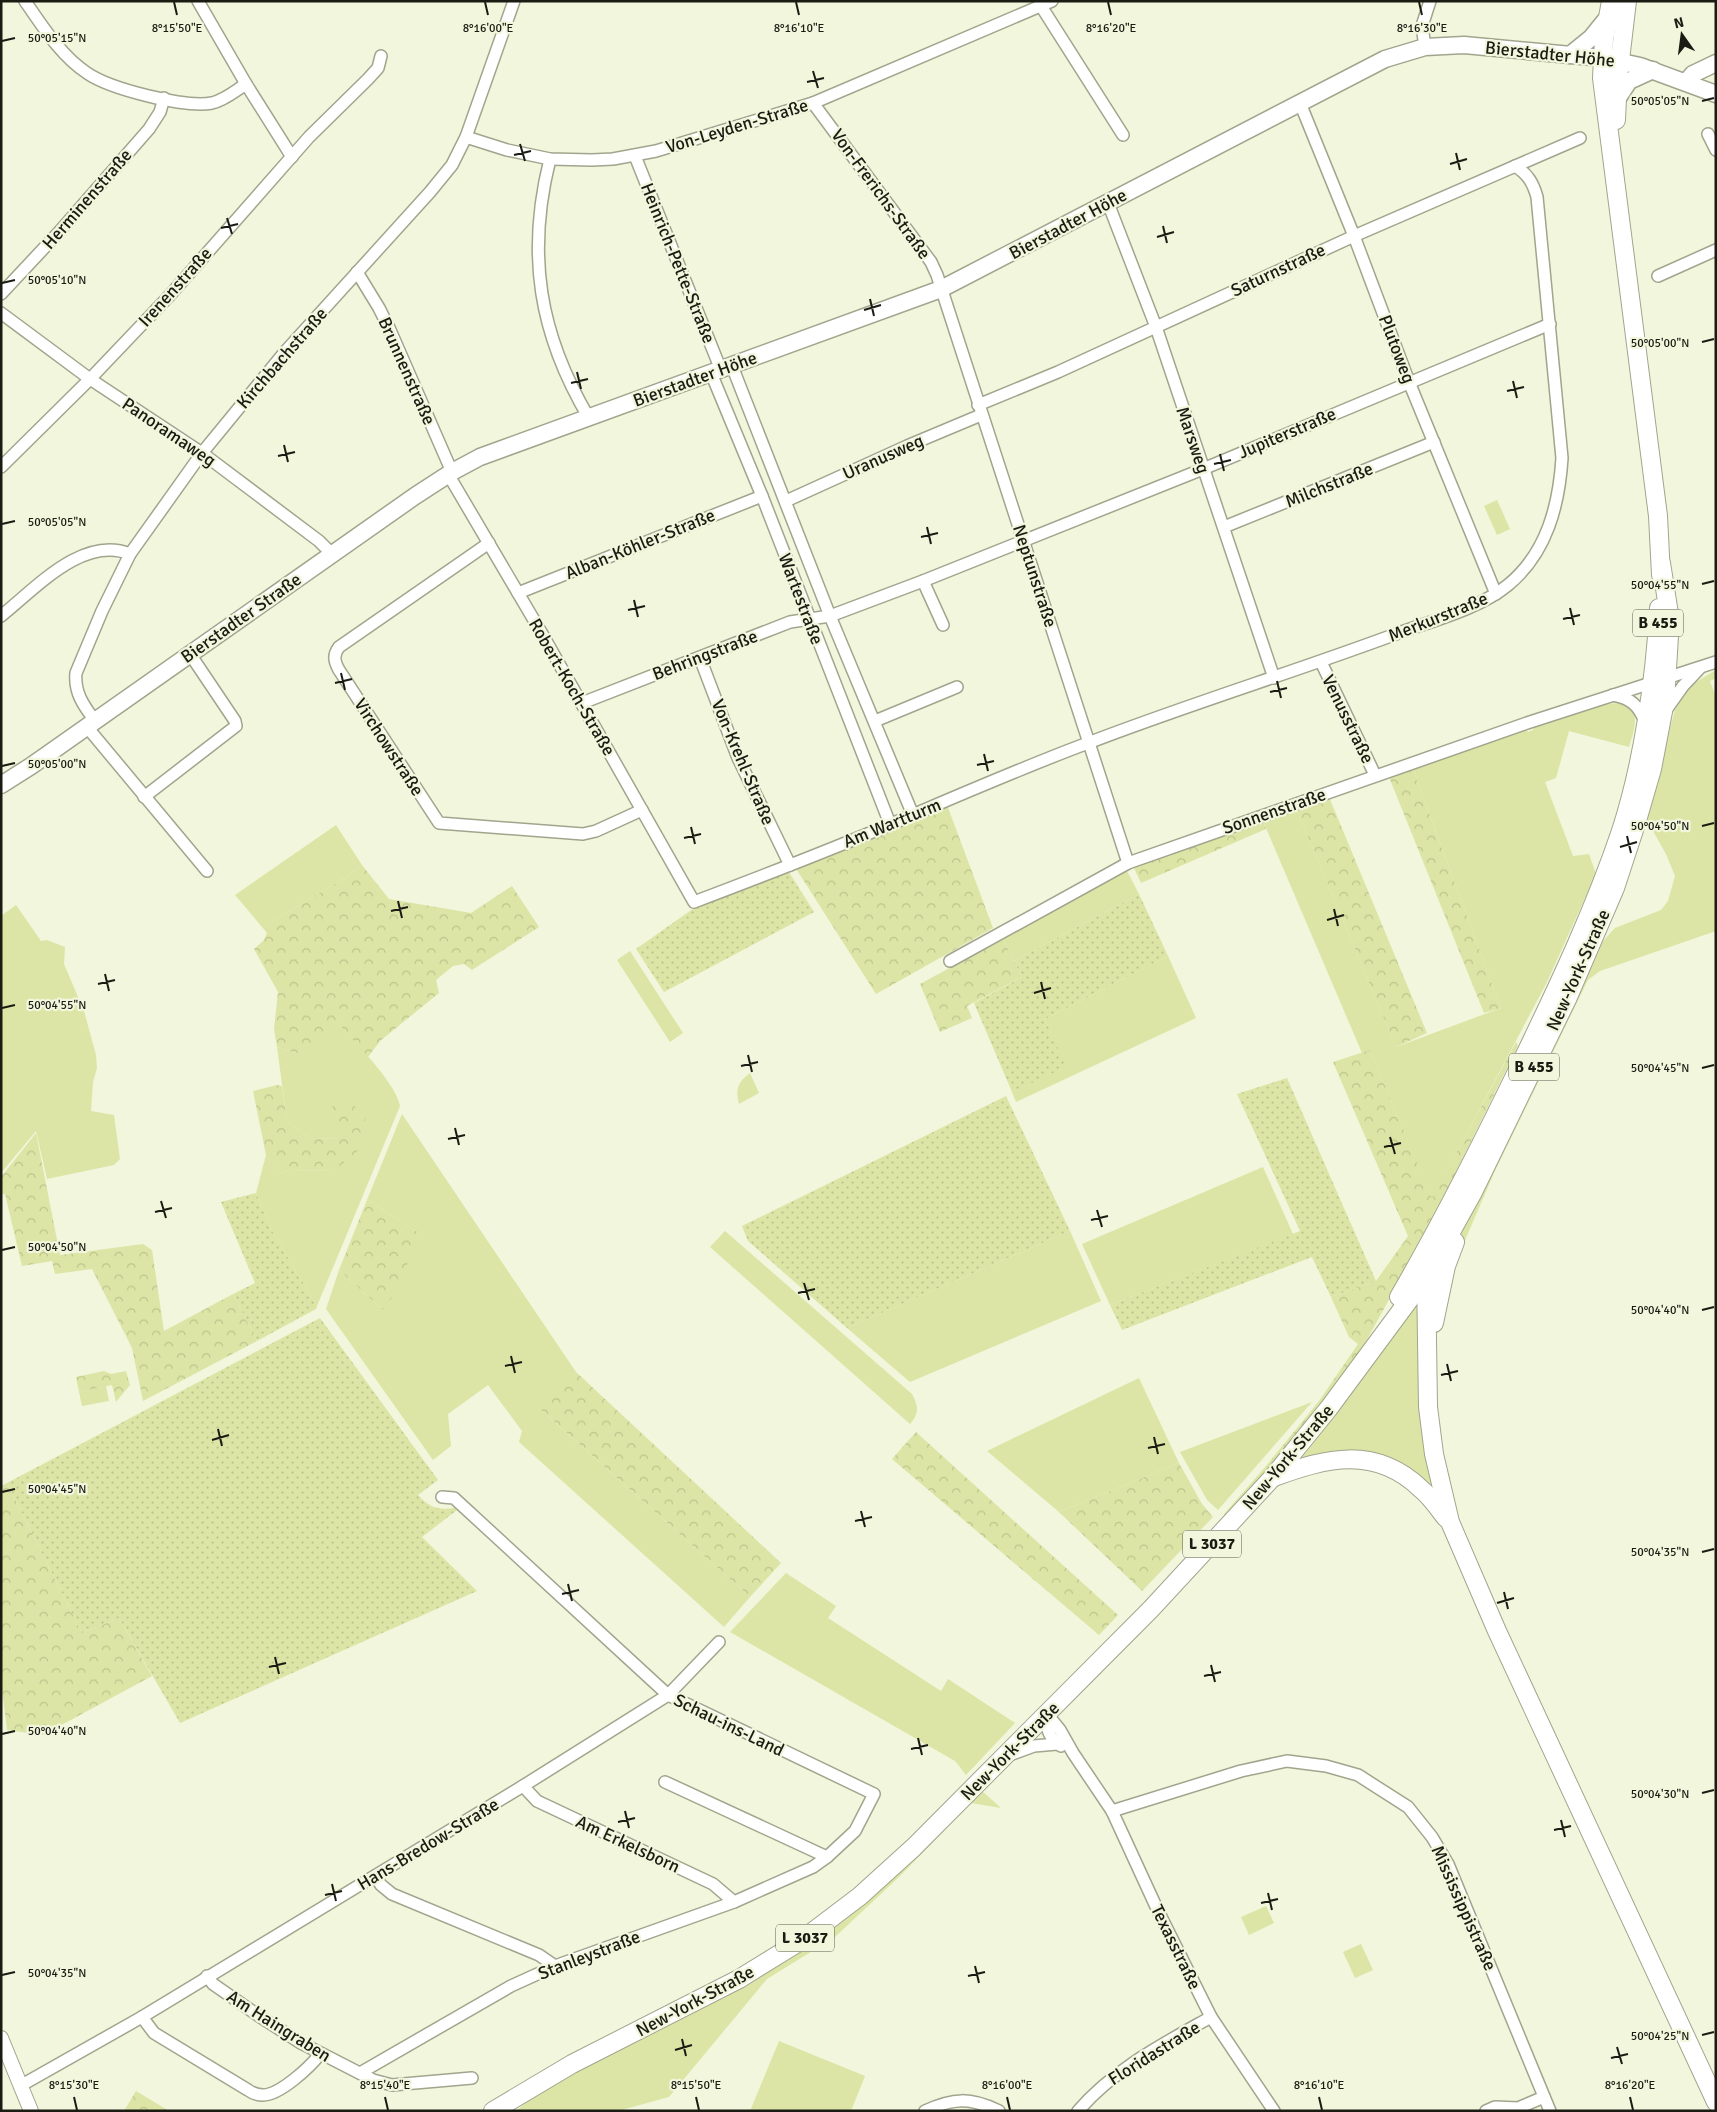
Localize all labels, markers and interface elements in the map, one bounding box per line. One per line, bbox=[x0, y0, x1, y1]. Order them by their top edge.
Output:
north arrow bbox=[1657, 10, 1707, 60]
text: N bbox=[1672, 13, 1686, 32]
text: 8°15'50"E bbox=[152, 21, 203, 36]
text: 8°16'00"E bbox=[463, 21, 514, 36]
text: 8°16'10"E bbox=[774, 21, 825, 36]
text: 8°16'20"E bbox=[1086, 21, 1137, 36]
text: 8°16'30"E bbox=[1397, 21, 1448, 36]
text: 50°05'15"N bbox=[28, 31, 86, 46]
street label: Bierstadter Höhe bbox=[1484, 36, 1616, 72]
street label: Von-Leyden-Straße bbox=[663, 94, 811, 158]
text: 50°05'05"N bbox=[1631, 94, 1689, 109]
street label: Von-Frerichs-Straße bbox=[826, 125, 936, 263]
street label: Herminenstraße bbox=[37, 144, 137, 254]
street label: Heinrich-Pette-Straße bbox=[636, 180, 720, 346]
street label: Bierstadter Höhe bbox=[1005, 184, 1131, 264]
street label: Saturnstraße bbox=[1227, 239, 1329, 301]
street label: Irenenstraße bbox=[134, 243, 216, 331]
text: 50°05'10"N bbox=[28, 273, 86, 288]
street label: Kirchbachstraße bbox=[232, 303, 332, 413]
street label: Plutoweg bbox=[1374, 312, 1420, 386]
street label: Brunnenstraße bbox=[373, 314, 441, 428]
text: 50°05'00"N bbox=[1631, 336, 1689, 351]
street label: Bierstadter Höhe bbox=[630, 346, 760, 412]
street label: Panoramaweg bbox=[118, 393, 220, 471]
street label: Jupiterstraße bbox=[1235, 403, 1339, 463]
street label: Marsweg bbox=[1171, 404, 1215, 476]
street label: Uranusweg bbox=[839, 429, 927, 485]
street label: Milchstraße bbox=[1282, 457, 1376, 513]
street label: Alban-Köhler-Straße bbox=[562, 504, 718, 584]
text: 50°05'05"N bbox=[28, 515, 86, 530]
street label: Neptunstraße bbox=[1008, 522, 1062, 630]
street label: Wartestraße bbox=[774, 550, 828, 648]
street label: Bierstadter Straße bbox=[176, 568, 306, 668]
text: 50°04'55"N bbox=[1631, 578, 1689, 593]
street label: Merkurstraße bbox=[1385, 587, 1491, 647]
road number: B 455 bbox=[1633, 610, 1683, 636]
street label: Robert-Koch-Straße bbox=[524, 615, 620, 759]
street label: Behringstraße bbox=[649, 625, 761, 685]
street label: Venusstraße bbox=[1317, 671, 1379, 767]
street label: Virchowstraße bbox=[349, 694, 429, 800]
street label: Von-Krehl-Straße bbox=[707, 696, 779, 828]
text: 50°05'00"N bbox=[28, 757, 86, 772]
street label: Sonnenstraße bbox=[1219, 783, 1329, 839]
street label: Am Wartturm bbox=[840, 793, 944, 853]
text: 50°04'50"N bbox=[1631, 819, 1689, 834]
street label: New-York-Straße bbox=[1541, 906, 1615, 1034]
text: 50°04'55"N bbox=[28, 998, 86, 1013]
road number: B 455 bbox=[1509, 1054, 1559, 1080]
text: 50°04'45"N bbox=[1631, 1061, 1689, 1076]
text: 50°04'50"N bbox=[28, 1240, 86, 1255]
text: 50°04'40"N bbox=[1631, 1303, 1689, 1318]
street label: New-York-Straße bbox=[1238, 1400, 1338, 1514]
text: 50°04'45"N bbox=[28, 1482, 86, 1497]
road number: L 3037 bbox=[1183, 1530, 1241, 1558]
text: 50°04'35"N bbox=[1631, 1545, 1689, 1560]
street label: Schau-ins-Land bbox=[670, 1689, 788, 1761]
street label: New-York-Straße bbox=[956, 1697, 1064, 1805]
text: 50°04'40"N bbox=[28, 1724, 86, 1739]
text: 50°04'30"N bbox=[1631, 1787, 1689, 1802]
street label: Hans-Bredow-Straße bbox=[353, 1793, 503, 1895]
street label: Am Erkelsborn bbox=[572, 1810, 684, 1878]
street label: Mississippistraße bbox=[1427, 1842, 1501, 1974]
street label: Texasstraße bbox=[1146, 1901, 1206, 1993]
street label: Stanleystraße bbox=[535, 1925, 643, 1985]
road number: L 3037 bbox=[776, 1925, 834, 1952]
street label: New-York-Straße bbox=[632, 1961, 758, 2041]
text: 50°04'35"N bbox=[28, 1966, 86, 1981]
street label: Am Haingraben bbox=[223, 1985, 335, 2067]
street label: Floridastraße bbox=[1104, 2016, 1204, 2090]
text: 50°04'25"N bbox=[1631, 2029, 1689, 2044]
text: 8°15'30"E bbox=[49, 2078, 100, 2093]
text: 8°15'40"E bbox=[360, 2078, 411, 2093]
text: 8°15'50"E bbox=[671, 2078, 722, 2093]
text: 8°16'00"E bbox=[982, 2078, 1033, 2093]
text: 8°16'10"E bbox=[1294, 2078, 1345, 2093]
text: 8°16'20"E bbox=[1605, 2078, 1656, 2093]

